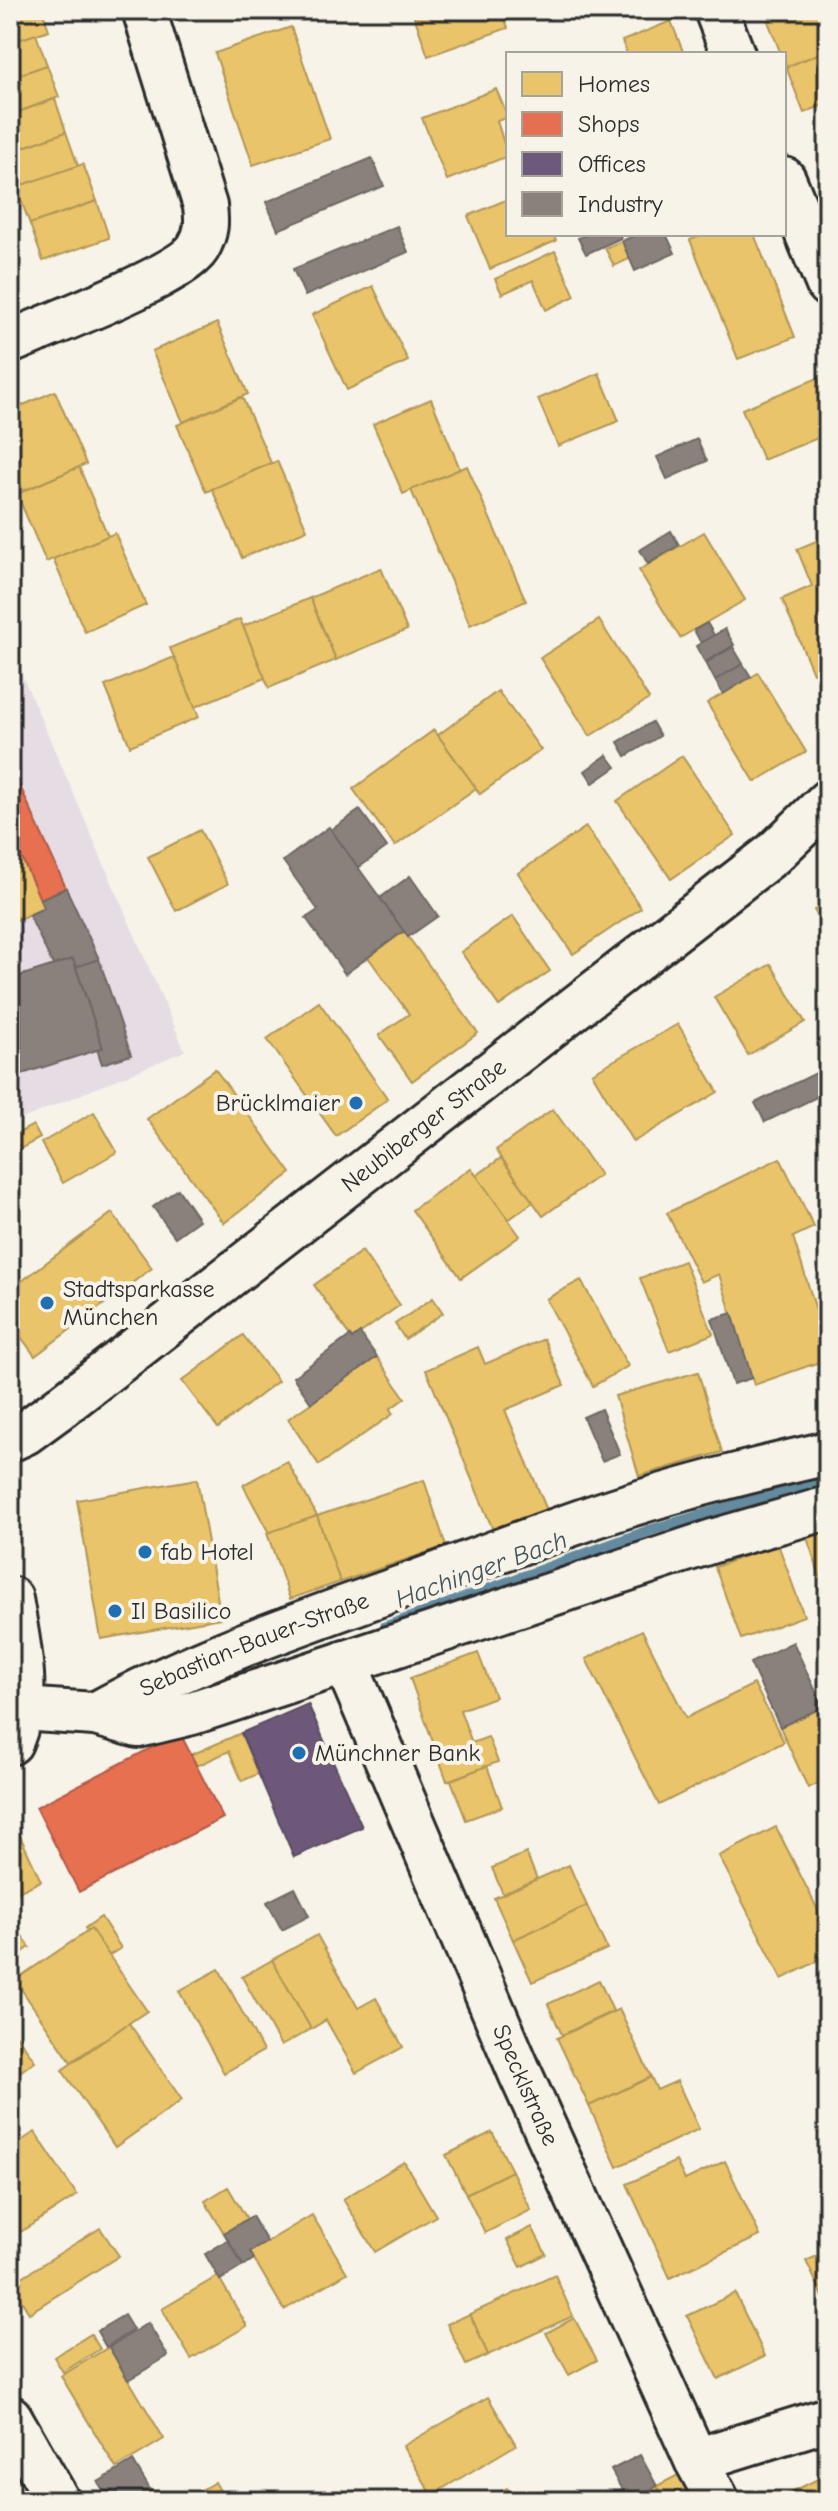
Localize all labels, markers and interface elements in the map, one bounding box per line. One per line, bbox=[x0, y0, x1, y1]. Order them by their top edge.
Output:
legend bbox=[506, 52, 786, 236]
text: Homes bbox=[578, 70, 650, 98]
text: Shops bbox=[578, 110, 639, 138]
text: Offices bbox=[578, 150, 646, 178]
text: Industry bbox=[578, 190, 663, 218]
street label: Neubiberger Straße bbox=[336, 1053, 511, 1198]
place label: Brücklmaier bbox=[216, 1089, 340, 1117]
marker: Brücklmaier bbox=[347, 1094, 365, 1112]
place label: Stadtsparkasse München bbox=[63, 1275, 214, 1331]
marker: Stadtsparkasse München bbox=[38, 1294, 56, 1312]
water label: Hachinger Bach bbox=[391, 1525, 571, 1615]
place label: fab Hotel bbox=[160, 1538, 254, 1566]
marker: fab Hotel bbox=[136, 1543, 154, 1561]
street label: Sebastian-Bauer-Straße bbox=[135, 1586, 372, 1703]
place label: Il Basilico bbox=[131, 1597, 231, 1625]
marker: Il Basilico bbox=[106, 1602, 124, 1620]
place label: Münchner Bank bbox=[315, 1739, 480, 1767]
marker: Münchner Bank bbox=[290, 1744, 308, 1762]
street label: Specklstraße bbox=[487, 2020, 565, 2150]

